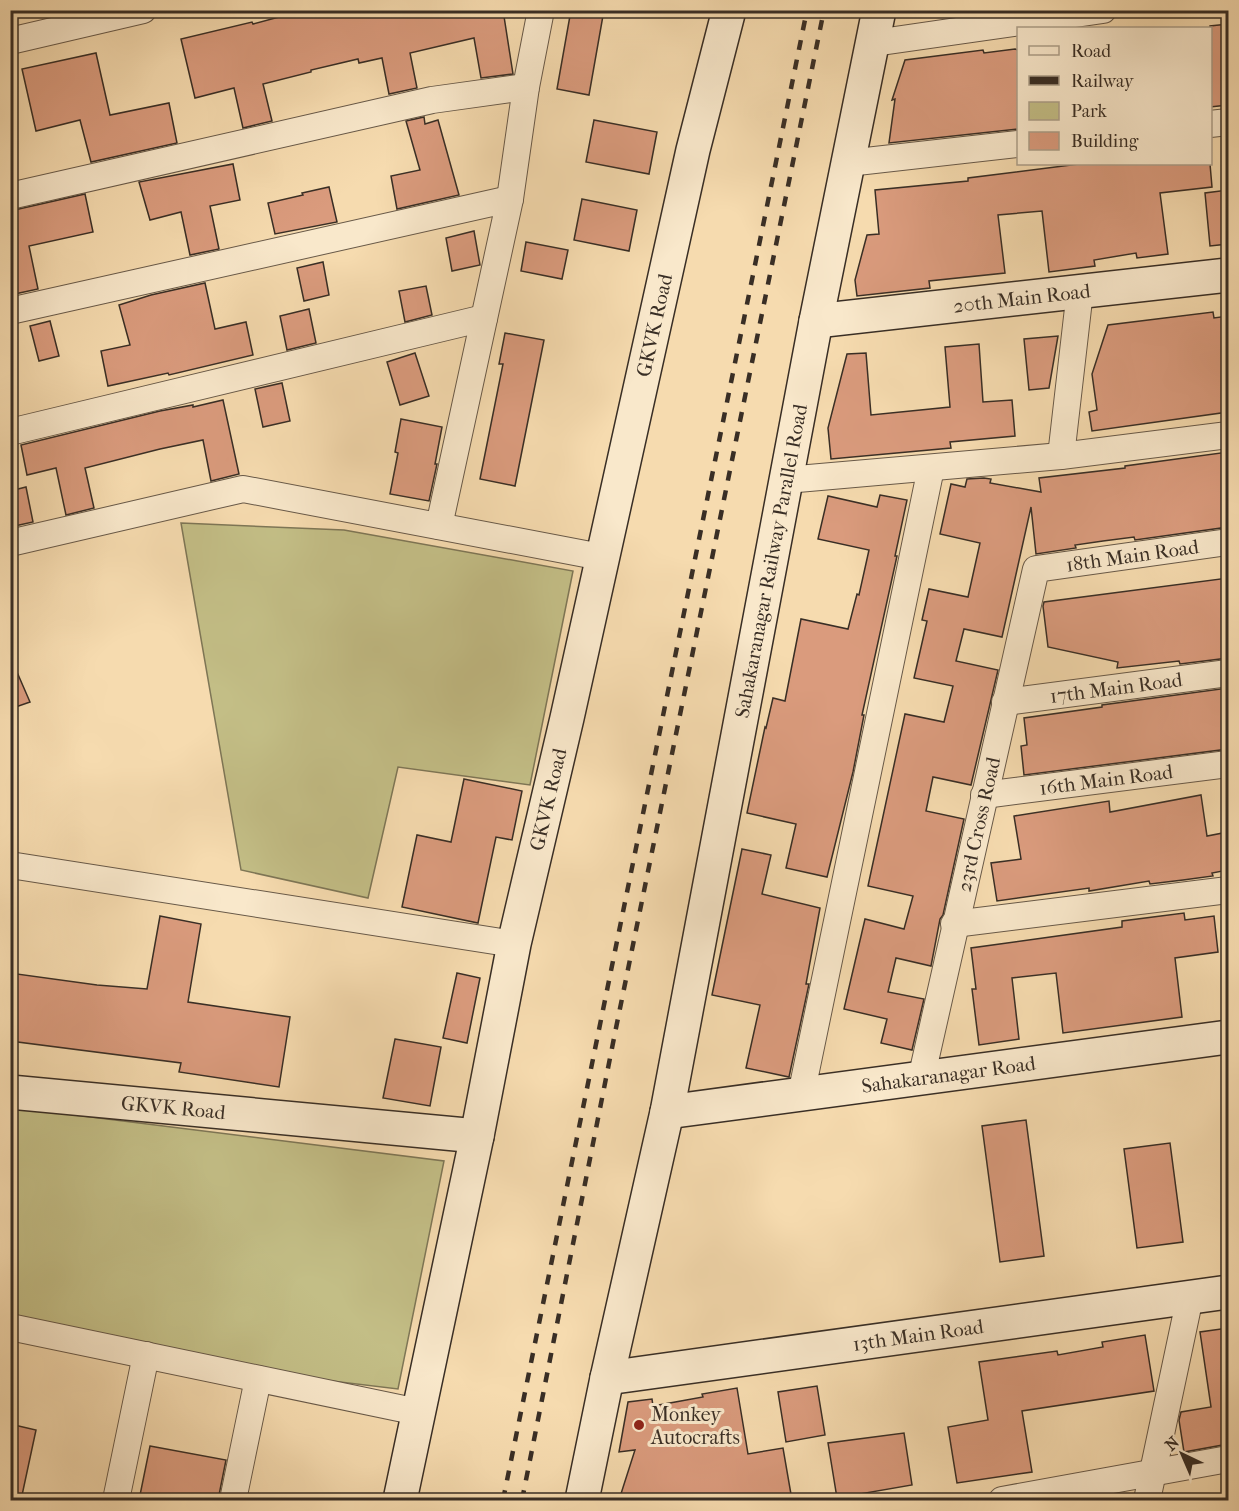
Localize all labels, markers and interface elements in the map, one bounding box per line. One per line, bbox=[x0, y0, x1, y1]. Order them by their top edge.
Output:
legend bbox=[1017, 27, 1212, 165]
text: Road bbox=[1071, 41, 1111, 62]
text: Railway bbox=[1071, 71, 1135, 92]
text: Park bbox=[1071, 101, 1108, 122]
text: Building bbox=[1071, 131, 1139, 152]
street label: GKVK Road bbox=[632, 271, 677, 379]
street label: 20th Main Road bbox=[952, 279, 1093, 318]
street label: Sahakaranagar Railway Parallel Road bbox=[730, 401, 812, 720]
street label: 18th Main Road bbox=[1064, 535, 1201, 577]
street label: 17th Main Road bbox=[1048, 668, 1185, 708]
street label: GKVK Road bbox=[525, 745, 572, 853]
street label: 23rd Cross Road bbox=[953, 754, 1005, 894]
street label: 16th Main Road bbox=[1038, 760, 1175, 800]
street label: Sahakaranagar Road bbox=[860, 1052, 1038, 1098]
street label: GKVK Road bbox=[120, 1092, 228, 1124]
street label: 13th Main Road bbox=[851, 1315, 986, 1356]
place label: Monkey Autocrafts bbox=[650, 1403, 740, 1449]
marker: Monkey Autocrafts bbox=[632, 1418, 646, 1432]
north arrow bbox=[1152, 1424, 1212, 1484]
text: N bbox=[1161, 1432, 1184, 1455]

